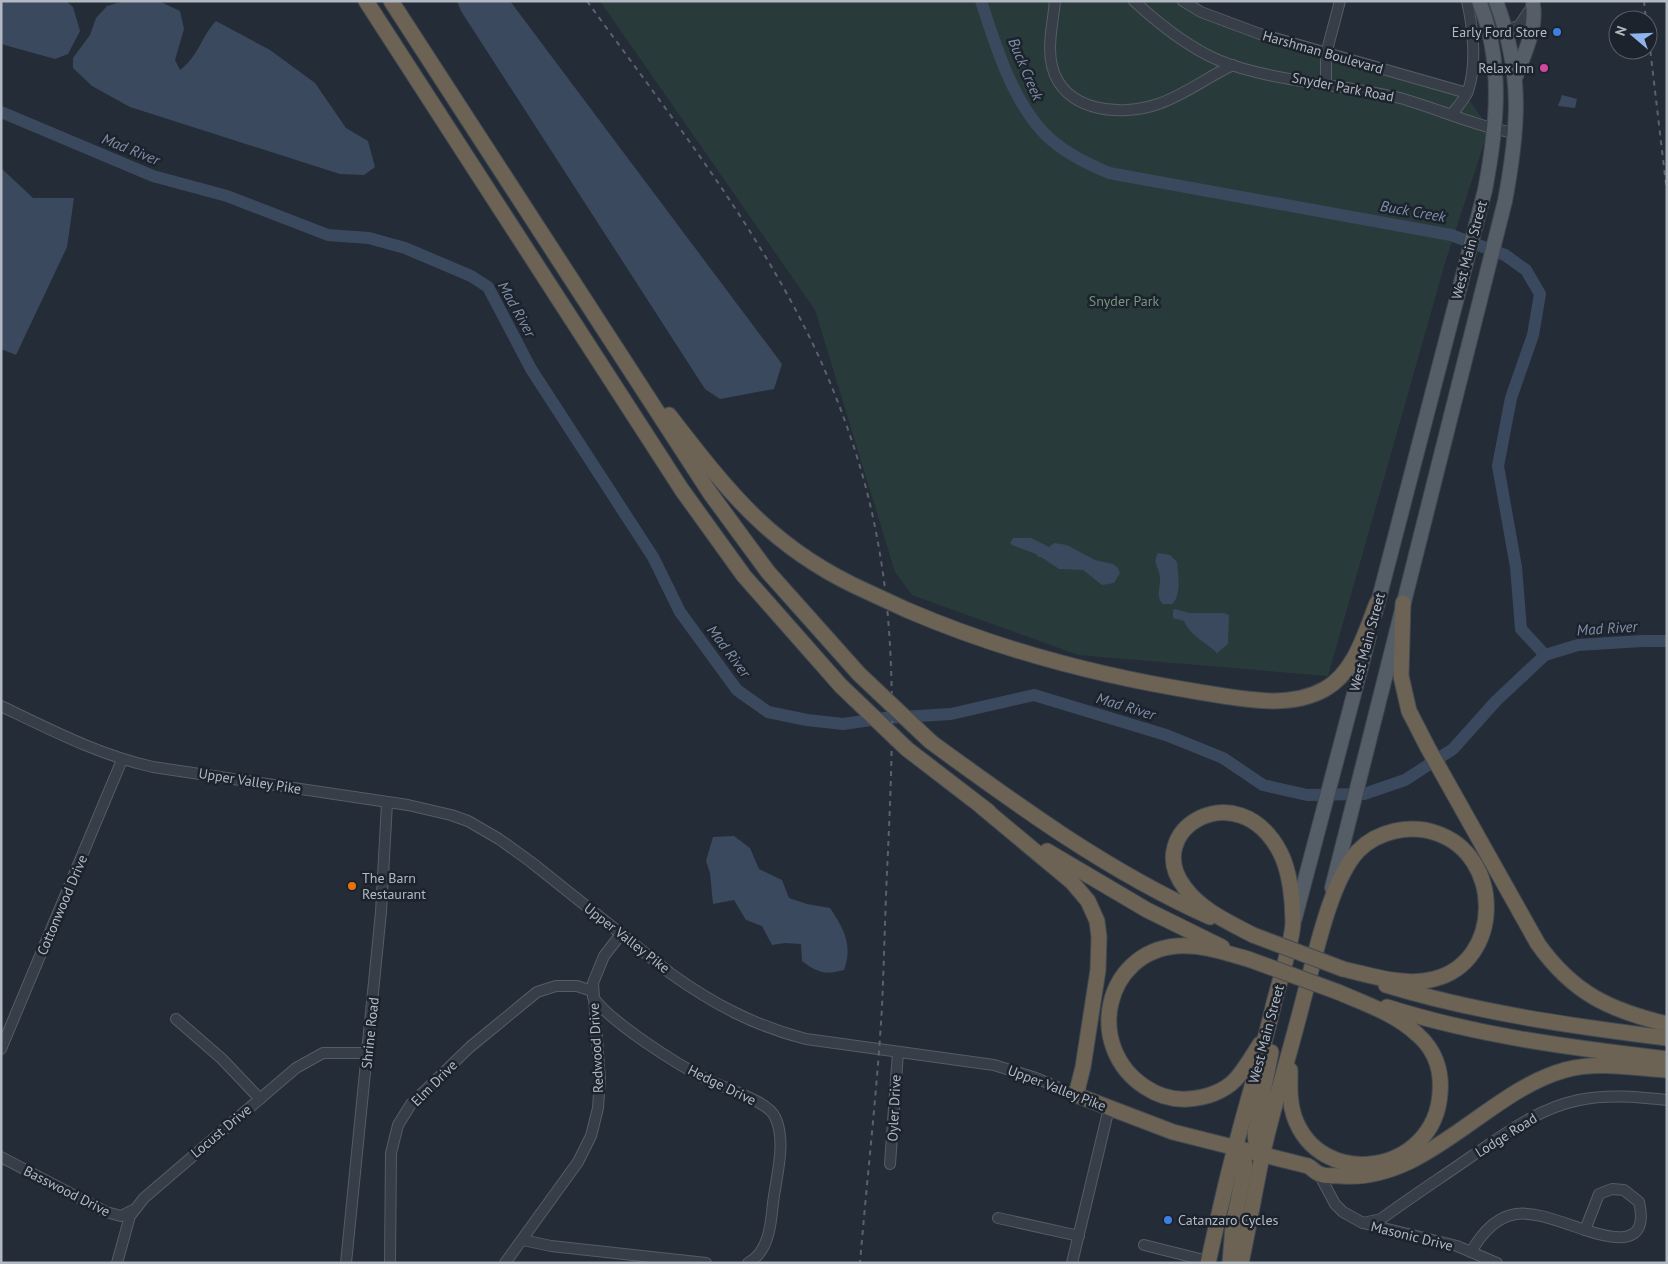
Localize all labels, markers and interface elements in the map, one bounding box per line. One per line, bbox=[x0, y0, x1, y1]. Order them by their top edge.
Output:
north arrow bbox=[1608, 10, 1658, 60]
place label: Early Ford Store bbox=[1452, 23, 1547, 41]
text: N bbox=[1611, 23, 1631, 38]
street label: Harshman Boulevard bbox=[1261, 26, 1385, 78]
marker: Early Ford Store bbox=[1551, 26, 1563, 38]
water label: Buck Creek bbox=[1004, 35, 1048, 104]
place label: Relax Inn bbox=[1478, 59, 1534, 77]
marker: Relax Inn bbox=[1538, 62, 1550, 74]
street label: Snyder Park Road bbox=[1290, 68, 1396, 106]
water label: Mad River bbox=[99, 129, 164, 170]
water label: Buck Creek bbox=[1379, 196, 1448, 226]
street label: West Main Street bbox=[1447, 198, 1491, 301]
water label: Mad River bbox=[494, 278, 541, 341]
park label: Snyder Park bbox=[1089, 292, 1160, 310]
street label: West Main Street bbox=[1345, 590, 1389, 693]
water label: Mad River bbox=[1576, 616, 1639, 640]
water label: Mad River bbox=[703, 621, 756, 682]
water label: Mad River bbox=[1094, 688, 1159, 724]
street label: Upper Valley Pike bbox=[197, 764, 303, 798]
street label: Cottonwood Drive bbox=[33, 852, 91, 958]
place label: The Barn Restaurant bbox=[362, 869, 426, 903]
marker: The Barn Restaurant bbox=[346, 880, 358, 892]
street label: Upper Valley Pike bbox=[581, 899, 673, 977]
street label: West Main Street bbox=[1244, 982, 1288, 1085]
street label: Shrine Road bbox=[357, 996, 383, 1070]
street label: Redwood Drive bbox=[585, 1003, 607, 1093]
street label: Elm Drive bbox=[407, 1056, 461, 1110]
street label: Hedge Drive bbox=[685, 1061, 759, 1109]
street label: Upper Valley Pike bbox=[1005, 1061, 1109, 1115]
street label: Oyler Drive bbox=[883, 1074, 905, 1142]
street label: Locust Drive bbox=[187, 1100, 255, 1162]
street label: Lodge Road bbox=[1472, 1109, 1540, 1161]
street label: Basswood Drive bbox=[21, 1161, 113, 1221]
place label: Catanzaro Cycles bbox=[1178, 1211, 1279, 1229]
marker: Catanzaro Cycles bbox=[1162, 1214, 1174, 1226]
street label: Masonic Drive bbox=[1369, 1217, 1455, 1255]

